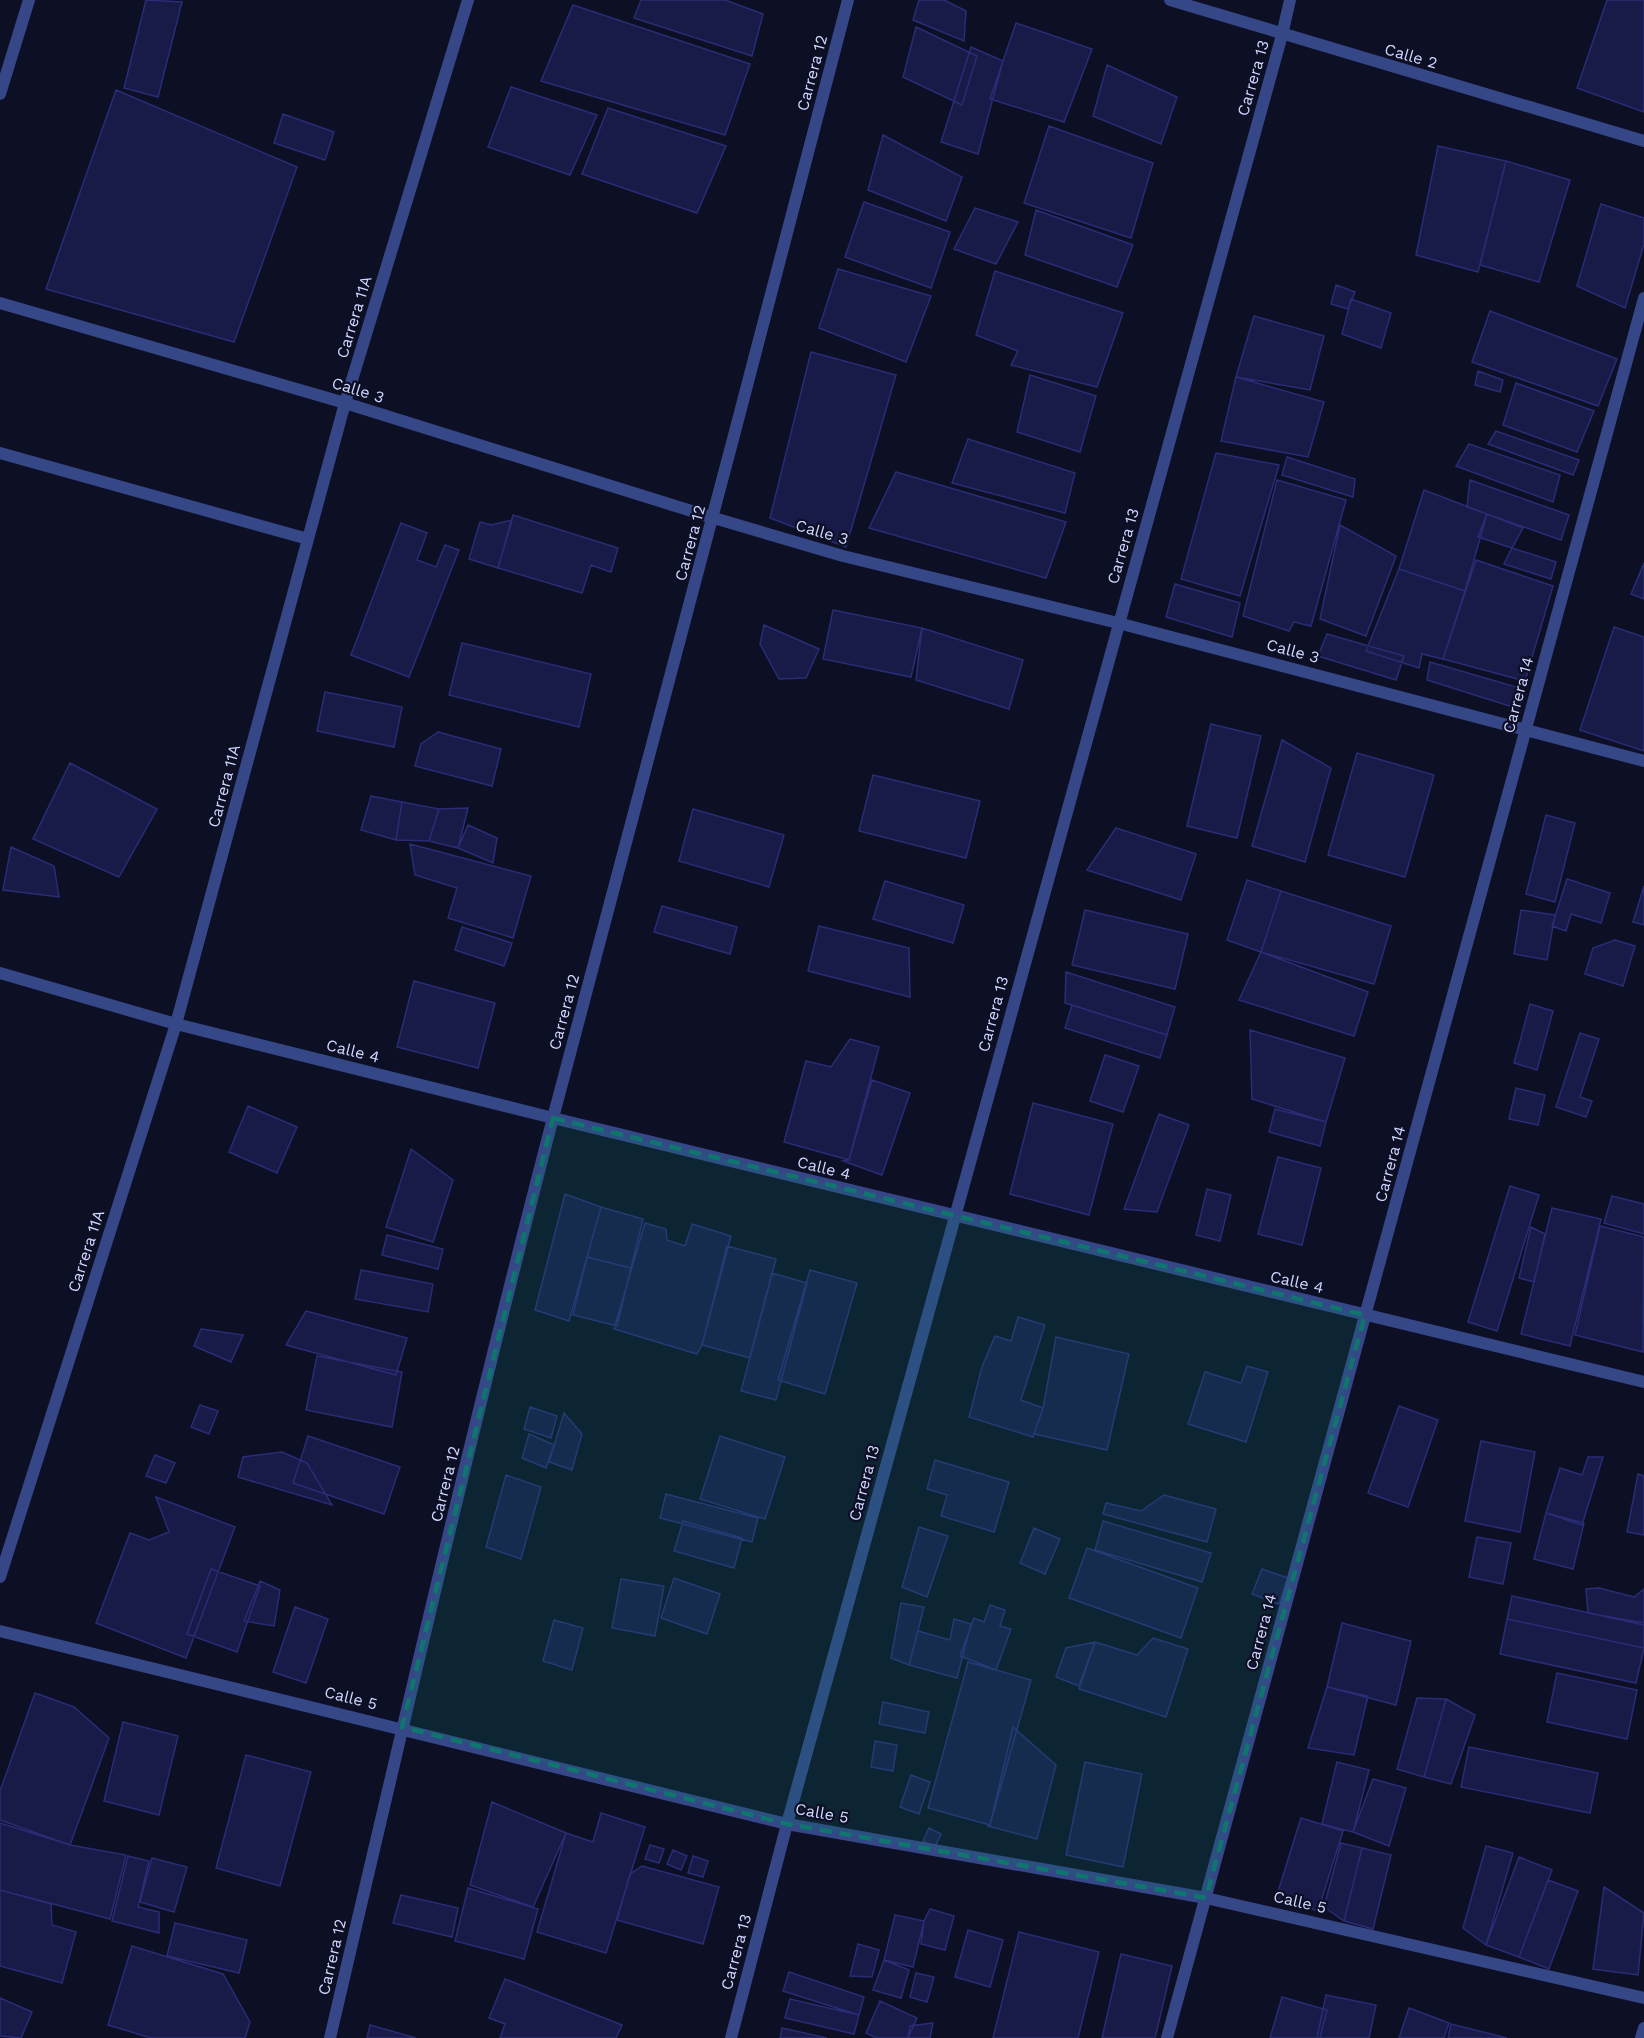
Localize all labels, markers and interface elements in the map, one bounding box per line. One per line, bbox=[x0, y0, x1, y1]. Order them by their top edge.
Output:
street label: Carrera 12 bbox=[793, 33, 831, 113]
street label: Carrera 13 bbox=[1233, 38, 1273, 118]
street label: Calle 2 bbox=[1383, 39, 1439, 73]
street label: Carrera 11A bbox=[332, 273, 376, 361]
street label: Calle 3 bbox=[329, 373, 387, 407]
street label: Carrera 12 bbox=[671, 503, 709, 583]
street label: Carrera 13 bbox=[1103, 506, 1143, 586]
street label: Calle 3 bbox=[794, 515, 850, 549]
street label: Calle 3 bbox=[1265, 635, 1321, 667]
street label: Carrera 14 bbox=[1499, 655, 1537, 735]
street label: Carrera 11A bbox=[204, 742, 244, 830]
street label: Carrera 12 bbox=[545, 972, 583, 1052]
street label: Carrera 13 bbox=[974, 974, 1012, 1054]
street label: Calle 4 bbox=[324, 1035, 382, 1067]
street label: Carrera 14 bbox=[1371, 1124, 1409, 1204]
street label: Calle 4 bbox=[795, 1152, 853, 1184]
street label: Carrera 11A bbox=[64, 1207, 108, 1294]
street label: Calle 4 bbox=[1268, 1267, 1326, 1297]
street label: Carrera 13 bbox=[845, 1443, 883, 1523]
street label: Carrera 12 bbox=[426, 1444, 464, 1524]
street label: Carrera 14 bbox=[1242, 1592, 1280, 1672]
street label: Calle 5 bbox=[323, 1682, 379, 1714]
street label: Calle 5 bbox=[794, 1799, 850, 1827]
street label: Calle 5 bbox=[1272, 1887, 1328, 1917]
street label: Carrera 13 bbox=[717, 1912, 755, 1992]
street label: Carrera 12 bbox=[314, 1917, 350, 1997]

